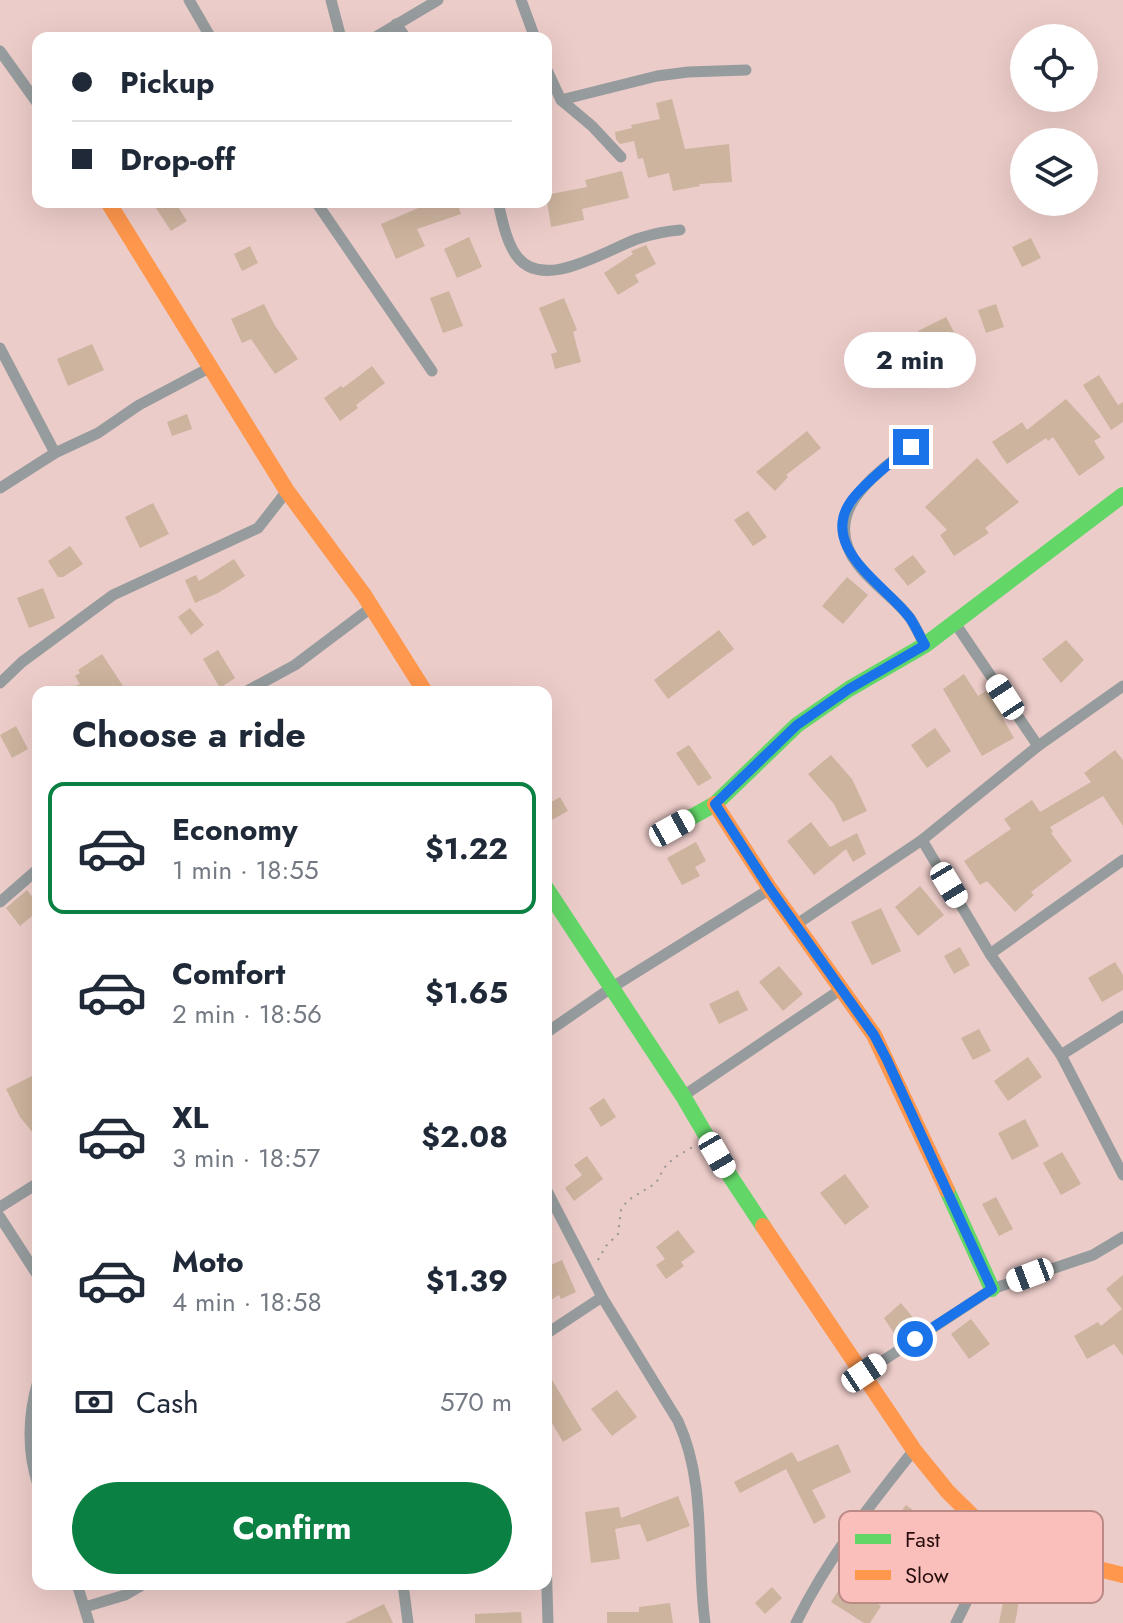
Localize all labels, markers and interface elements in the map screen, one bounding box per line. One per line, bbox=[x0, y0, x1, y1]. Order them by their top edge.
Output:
map controls bbox=[1010, 24, 1098, 216]
button: locate bbox=[1010, 24, 1098, 112]
text: Pickup bbox=[120, 61, 215, 104]
button: layers bbox=[1010, 128, 1098, 216]
text: Drop-off bbox=[120, 138, 235, 181]
callout: 2 min bbox=[845, 331, 977, 387]
text: 2 min bbox=[876, 341, 944, 379]
route end bbox=[893, 429, 929, 465]
car bbox=[982, 670, 1028, 724]
text: Choose a ride bbox=[72, 708, 306, 760]
car bbox=[645, 806, 699, 850]
text: Economy bbox=[172, 808, 298, 851]
icon: car bbox=[76, 812, 148, 884]
text: $1.22 bbox=[425, 827, 508, 870]
text: 1 min · 18:55 bbox=[172, 851, 319, 889]
car bbox=[926, 858, 972, 912]
text: Comfort bbox=[172, 952, 285, 995]
icon: car bbox=[76, 956, 148, 1028]
text: $1.65 bbox=[425, 971, 508, 1014]
text: 2 min · 18:56 bbox=[172, 995, 322, 1033]
text: XL bbox=[172, 1096, 208, 1139]
icon: car bbox=[76, 1100, 148, 1172]
text: $2.08 bbox=[421, 1115, 508, 1158]
car bbox=[695, 1128, 739, 1182]
text: 3 min · 18:57 bbox=[172, 1139, 320, 1177]
text: Moto bbox=[172, 1240, 244, 1283]
icon: car bbox=[76, 1244, 148, 1316]
car bbox=[1003, 1255, 1057, 1295]
text: $1.39 bbox=[426, 1259, 508, 1302]
text: 4 min · 18:58 bbox=[172, 1283, 322, 1321]
route start bbox=[897, 1321, 933, 1357]
car bbox=[837, 1350, 891, 1396]
icon: cash bbox=[72, 1380, 116, 1424]
text: Cash bbox=[136, 1381, 199, 1424]
text: 570 m bbox=[440, 1383, 512, 1421]
button: Confirm bbox=[72, 1482, 512, 1574]
legend bbox=[839, 1511, 1103, 1603]
text: Fast bbox=[905, 1523, 941, 1555]
text: Slow bbox=[905, 1559, 949, 1591]

